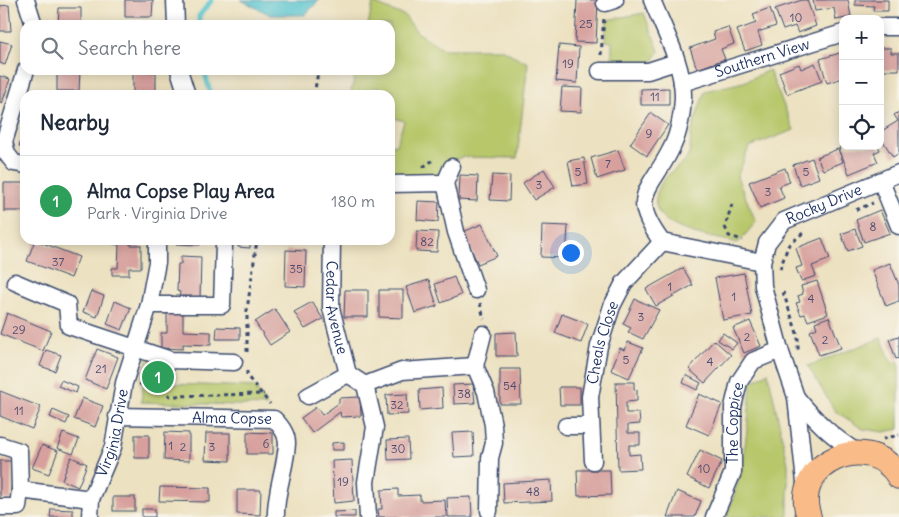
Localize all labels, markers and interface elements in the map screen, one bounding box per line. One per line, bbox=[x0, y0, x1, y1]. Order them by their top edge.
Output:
house number: 10 bbox=[790, 10, 802, 25]
map controls bbox=[839, 15, 884, 150]
button: + bbox=[839, 15, 884, 60]
house number: 25 bbox=[579, 16, 593, 31]
search box bbox=[20, 20, 395, 75]
icon: search bbox=[38, 34, 66, 62]
street label: Southern View bbox=[712, 34, 812, 81]
text: Search here bbox=[78, 36, 181, 60]
house number: 19 bbox=[562, 56, 574, 71]
button: − bbox=[839, 60, 884, 105]
house number: 11 bbox=[650, 89, 660, 104]
button: locate bbox=[839, 105, 884, 150]
text: Nearby bbox=[40, 109, 110, 136]
house number: 9 bbox=[646, 126, 653, 141]
house number: 7 bbox=[605, 156, 611, 171]
house number: 5 bbox=[575, 164, 582, 179]
house number: 5 bbox=[803, 164, 810, 179]
house number: 3 bbox=[536, 177, 543, 192]
text: Alma Copse Play Area bbox=[87, 179, 275, 203]
street label: Rocky Drive bbox=[783, 180, 865, 228]
house number: 3 bbox=[765, 184, 772, 199]
text: 1 bbox=[53, 191, 59, 211]
text: 180 m bbox=[331, 191, 375, 211]
text: Park · Virginia Drive bbox=[87, 203, 227, 223]
house number: 8 bbox=[870, 219, 877, 234]
house number: 82 bbox=[420, 234, 434, 249]
your location bbox=[558, 240, 584, 266]
house number: 37 bbox=[52, 254, 64, 269]
street label: Cedar Avenue bbox=[322, 260, 353, 356]
house number: 35 bbox=[289, 261, 303, 276]
house number: 1 bbox=[668, 279, 672, 294]
house number: 1 bbox=[732, 289, 736, 304]
house number: 4 bbox=[808, 291, 815, 306]
street label: Cheals Close bbox=[582, 297, 622, 386]
house number: 3 bbox=[638, 309, 645, 324]
house number: 29 bbox=[12, 322, 26, 337]
house number: 2 bbox=[744, 329, 751, 344]
house number: 2 bbox=[822, 332, 829, 347]
house number: 5 bbox=[623, 352, 630, 367]
house number: 4 bbox=[707, 354, 714, 369]
pin: 1 bbox=[142, 358, 174, 396]
house number: 21 bbox=[95, 361, 107, 376]
house number: 54 bbox=[503, 378, 517, 393]
street label: The Coppice bbox=[723, 380, 748, 464]
house number: 38 bbox=[457, 386, 471, 401]
street label: Virginia Drive bbox=[91, 388, 132, 480]
house number: 32 bbox=[390, 397, 404, 412]
house number: 11 bbox=[14, 403, 24, 418]
street label: Alma Copse bbox=[192, 407, 272, 428]
house number: 6 bbox=[263, 436, 270, 451]
house number: 1 bbox=[169, 438, 173, 453]
house number: 2 bbox=[180, 439, 187, 454]
house number: 3 bbox=[209, 439, 216, 454]
house number: 30 bbox=[391, 441, 405, 456]
house number: 10 bbox=[698, 461, 710, 476]
house number: 19 bbox=[337, 474, 349, 489]
house number: 48 bbox=[526, 484, 540, 499]

